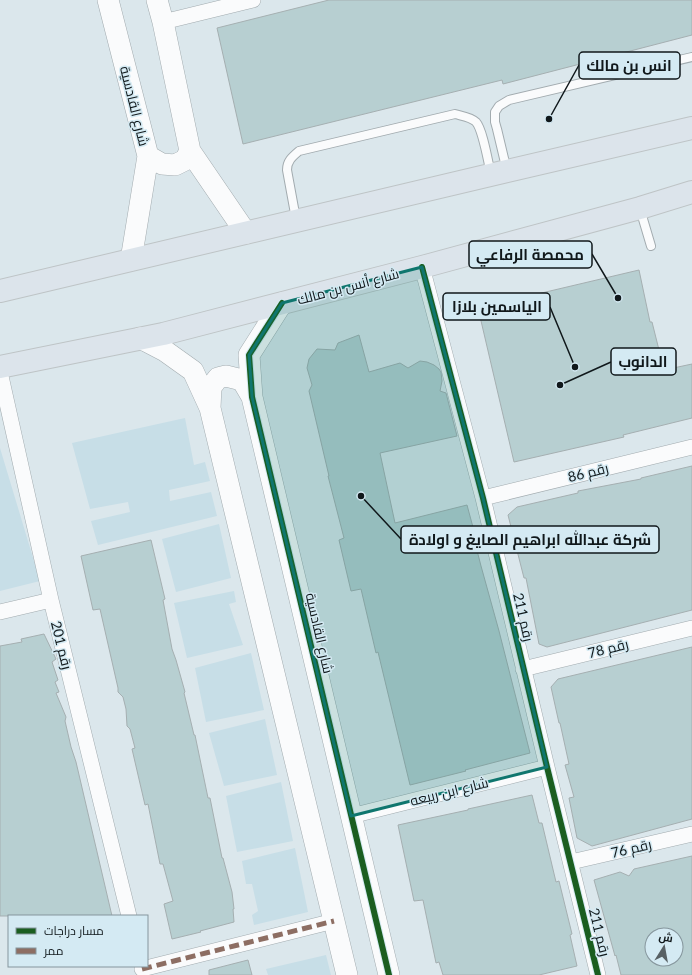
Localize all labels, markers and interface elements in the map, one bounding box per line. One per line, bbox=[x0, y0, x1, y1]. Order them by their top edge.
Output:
callout: انس بن مالك bbox=[579, 52, 680, 79]
text: انس بن مالك bbox=[586, 56, 672, 75]
street label: شارع القادسية bbox=[116, 64, 153, 148]
callout: محمصة الرفاعي bbox=[469, 241, 592, 268]
text: محمصة الرفاعي bbox=[476, 245, 584, 267]
street label: شارع أنس بن مالك bbox=[295, 264, 401, 309]
callout: الياسمين بلازا bbox=[443, 293, 550, 320]
text: الياسمين بلازا bbox=[452, 297, 542, 316]
callout: الدانوب bbox=[611, 348, 676, 375]
text: الدانوب bbox=[619, 352, 667, 371]
street label: رقم 86 bbox=[566, 459, 611, 487]
callout: شركة عبدالله ابراهيم الصايغ و اولادة bbox=[401, 526, 659, 553]
text: شركة عبدالله ابراهيم الصايغ و اولادة bbox=[409, 529, 651, 550]
street label: شارع القادسية bbox=[302, 591, 337, 675]
street label: رقم 211 bbox=[508, 591, 538, 643]
street label: رقم 201 bbox=[46, 619, 76, 671]
street label: رقم 78 bbox=[586, 635, 631, 663]
street label: شارع ابن ربيعه bbox=[408, 773, 490, 810]
street label: رقم 76 bbox=[609, 835, 653, 863]
street label: رقم 211 bbox=[584, 906, 614, 958]
legend bbox=[8, 915, 148, 967]
text: مسار دراجات bbox=[44, 923, 104, 938]
north arrow bbox=[644, 927, 684, 967]
text: ش bbox=[658, 929, 674, 945]
text: ممر bbox=[43, 943, 63, 958]

